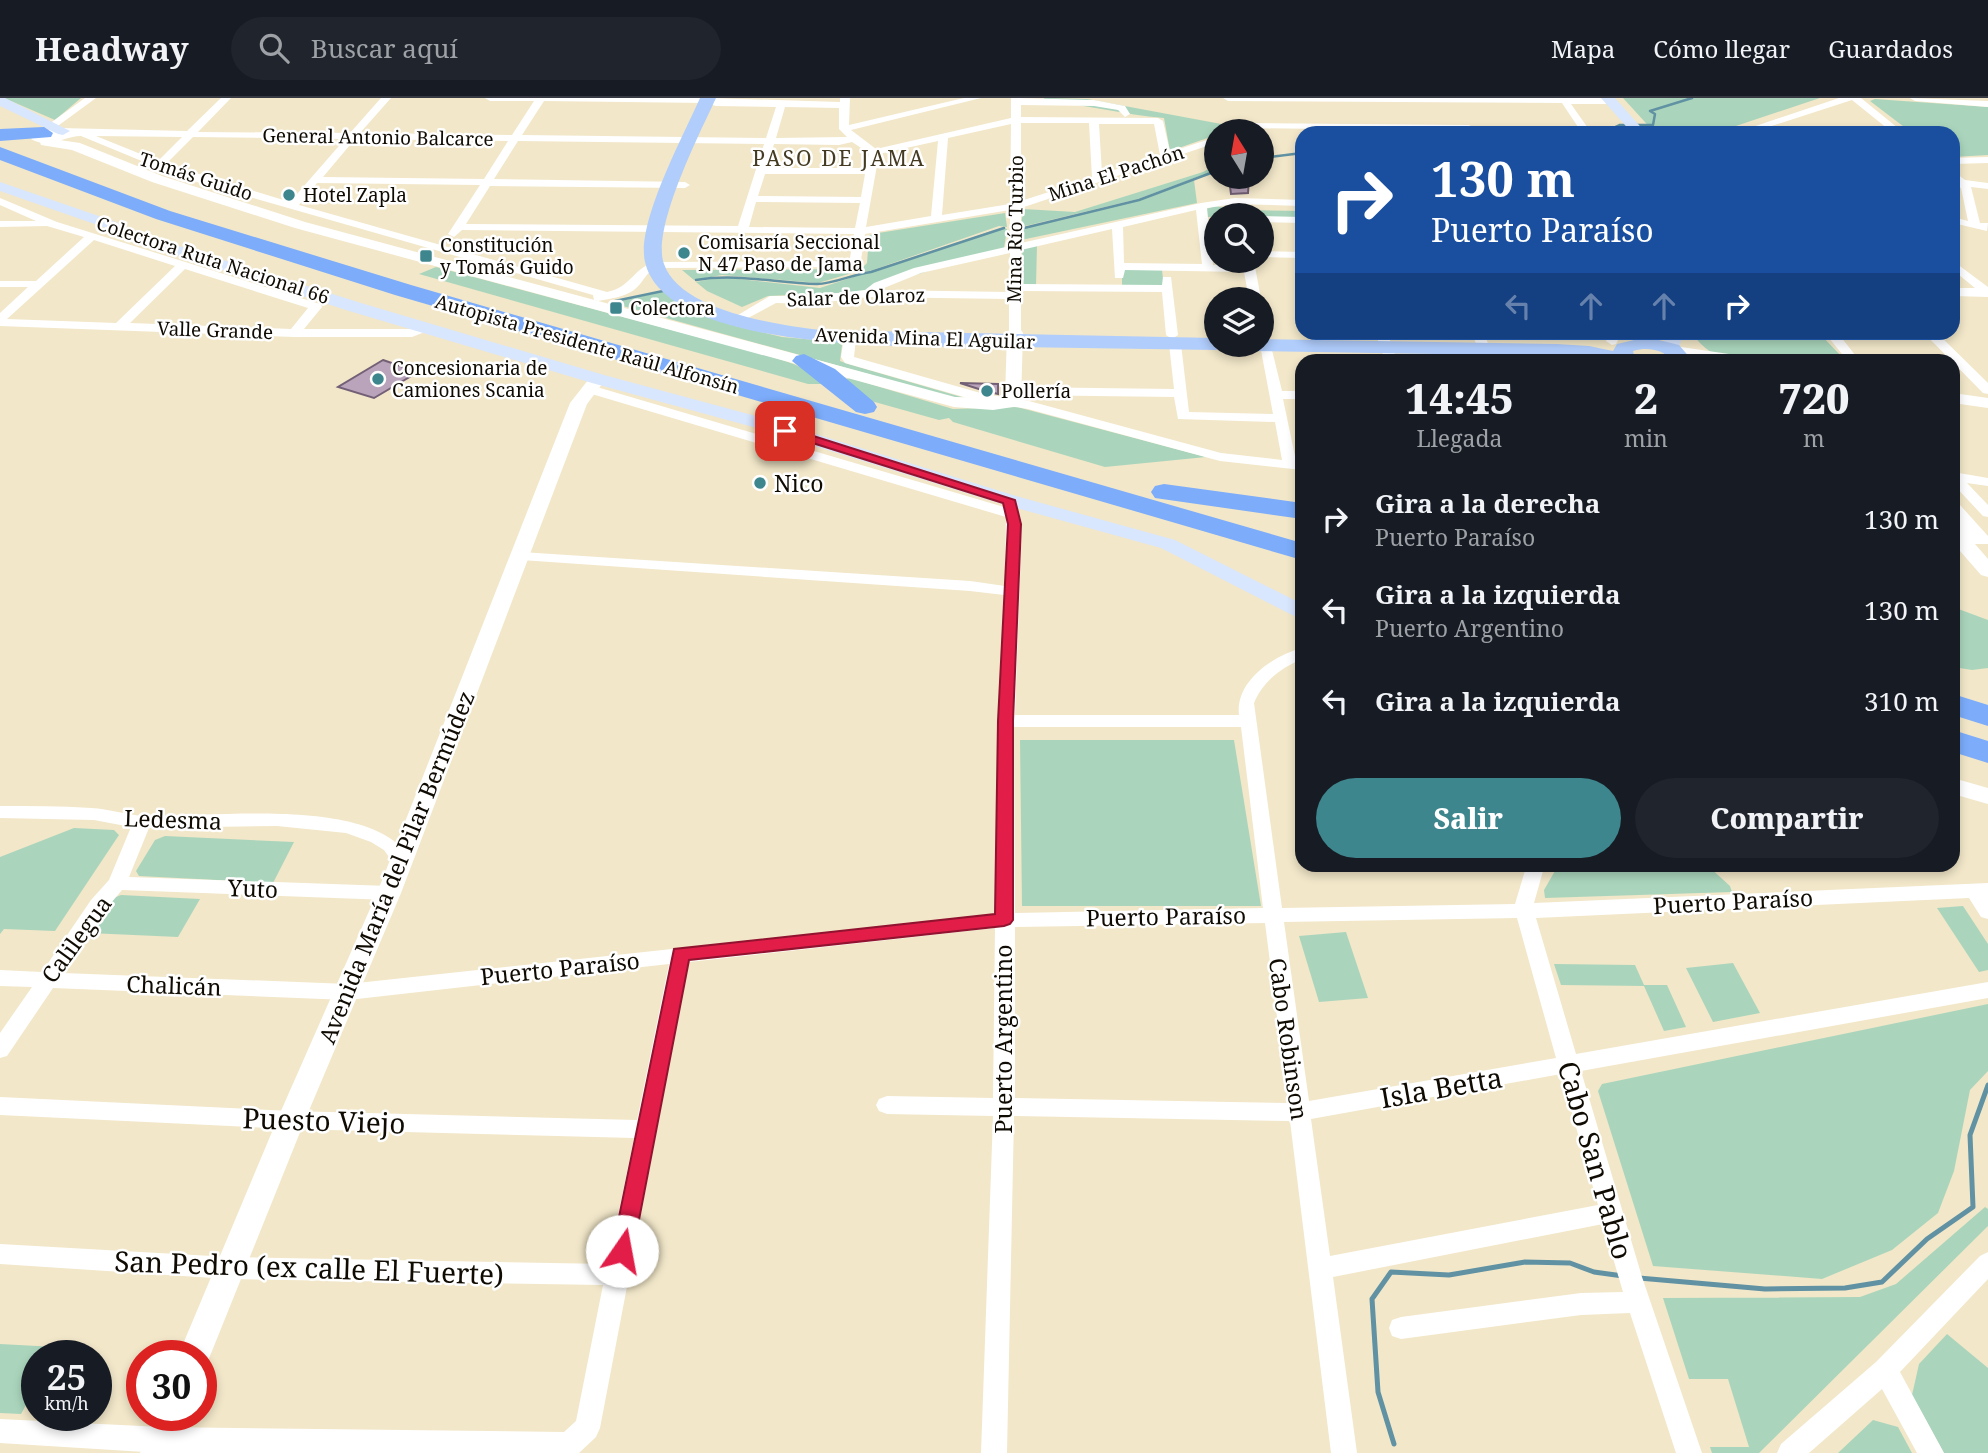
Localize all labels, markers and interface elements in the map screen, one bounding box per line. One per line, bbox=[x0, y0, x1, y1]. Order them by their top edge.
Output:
search box bbox=[231, 17, 721, 80]
text: Headway bbox=[35, 26, 189, 71]
icon: search bbox=[255, 29, 293, 67]
text: Buscar aquí bbox=[311, 30, 458, 66]
text: Mapa bbox=[1551, 32, 1615, 65]
text: Cómo llegar bbox=[1653, 32, 1790, 65]
text: Guardados bbox=[1828, 32, 1953, 65]
north arrow bbox=[1204, 119, 1274, 189]
map controls bbox=[1204, 119, 1274, 357]
street label: General Antonio Balcarce bbox=[262, 122, 494, 152]
street label: Mina El Pachón bbox=[1045, 139, 1187, 207]
district label: PASO DE JAMA bbox=[752, 144, 926, 172]
street label: Tomás Guido bbox=[136, 145, 256, 207]
text: 130 m bbox=[1431, 145, 1575, 211]
icon: right bbox=[1316, 154, 1407, 245]
street label: Mina Río Turbio bbox=[1001, 155, 1029, 303]
place label: Hotel Zapla bbox=[303, 182, 407, 208]
marker: Hotel Zapla bbox=[281, 187, 297, 203]
button: search bbox=[1204, 203, 1274, 273]
text: Puerto Paraíso bbox=[1431, 208, 1654, 251]
street label: Colectora Ruta Nacional 66 bbox=[93, 210, 333, 310]
place label: Comisaría Seccional N 47 Paso de Jama bbox=[698, 229, 880, 277]
place label: Constitución y Tomás Guido bbox=[440, 232, 574, 280]
marker: Comisaría Seccional N 47 Paso de Jama bbox=[676, 245, 692, 261]
marker: Constitución y Tomás Guido bbox=[418, 248, 434, 264]
street label: Salar de Olaroz bbox=[786, 282, 926, 312]
button: layers bbox=[1204, 287, 1274, 357]
icon: left bbox=[1499, 287, 1537, 325]
icon: ahead bbox=[1572, 287, 1610, 325]
icon: ahead bbox=[1645, 287, 1683, 325]
icon: right bbox=[1718, 287, 1756, 325]
street label: Autopista Presidente Raúl Alfonsín bbox=[432, 288, 742, 400]
place label: Colectora bbox=[630, 295, 715, 321]
marker: Colectora bbox=[608, 300, 624, 316]
street label: Valle Grande bbox=[156, 315, 274, 345]
street label: Avenida Mina El Aguilar bbox=[814, 321, 1036, 355]
place label: Concesionaria de Camiones Scania bbox=[392, 355, 547, 403]
text: 14:45 bbox=[1405, 369, 1514, 426]
text: 2 bbox=[1634, 369, 1658, 426]
text: 720 bbox=[1778, 369, 1850, 426]
marker: Concesionaria de Camiones Scania bbox=[370, 371, 386, 387]
place label: Pollería bbox=[1001, 378, 1071, 404]
marker: Pollería bbox=[979, 383, 995, 399]
pin bbox=[755, 401, 815, 461]
icon: arrive bbox=[766, 412, 804, 450]
text: Llegada bbox=[1416, 422, 1503, 454]
text: min bbox=[1624, 422, 1668, 454]
text: m bbox=[1803, 422, 1825, 454]
place label: Nico bbox=[774, 467, 824, 499]
marker: Nico bbox=[752, 475, 768, 491]
text: Gira a la derecha bbox=[1375, 485, 1600, 521]
icon: right bbox=[1316, 500, 1354, 538]
text: 130 m bbox=[1864, 501, 1939, 537]
text: Puerto Paraíso bbox=[1375, 521, 1535, 553]
text: Gira a la izquierda bbox=[1375, 576, 1621, 612]
icon: left bbox=[1316, 591, 1354, 629]
text: 130 m bbox=[1864, 592, 1939, 628]
text: Puerto Argentino bbox=[1375, 612, 1564, 644]
icon: left bbox=[1316, 682, 1354, 720]
text: Gira a la izquierda bbox=[1375, 683, 1621, 719]
text: 310 m bbox=[1864, 683, 1939, 719]
street label: Avenida María del Pilar Bermúdez bbox=[310, 686, 482, 1048]
button: Salir bbox=[1316, 778, 1621, 858]
button: Compartir bbox=[1635, 778, 1939, 858]
street label: Ledesma bbox=[123, 801, 223, 837]
street label: Yuto bbox=[226, 871, 279, 905]
street label: Puerto Paraíso bbox=[1652, 881, 1814, 921]
street label: Calilegua bbox=[33, 889, 119, 989]
street label: Puerto Paraíso bbox=[1086, 899, 1246, 933]
street label: Puerto Paraíso bbox=[479, 944, 641, 992]
street label: Puerto Argentino bbox=[987, 944, 1019, 1134]
street label: Cabo Robinson bbox=[1262, 956, 1316, 1122]
street label: Chalicán bbox=[126, 967, 222, 1003]
street label: Cabo San Pablo bbox=[1550, 1056, 1642, 1264]
street label: Isla Betta bbox=[1377, 1058, 1505, 1116]
street label: Puesto Viejo bbox=[242, 1098, 406, 1142]
position arrow bbox=[585, 1214, 659, 1288]
street label: San Pedro (ex calle El Fuerte) bbox=[114, 1241, 504, 1293]
speed limit sign: 30 bbox=[126, 1340, 217, 1431]
text: 25 bbox=[47, 1353, 86, 1400]
text: km/h bbox=[44, 1391, 89, 1415]

